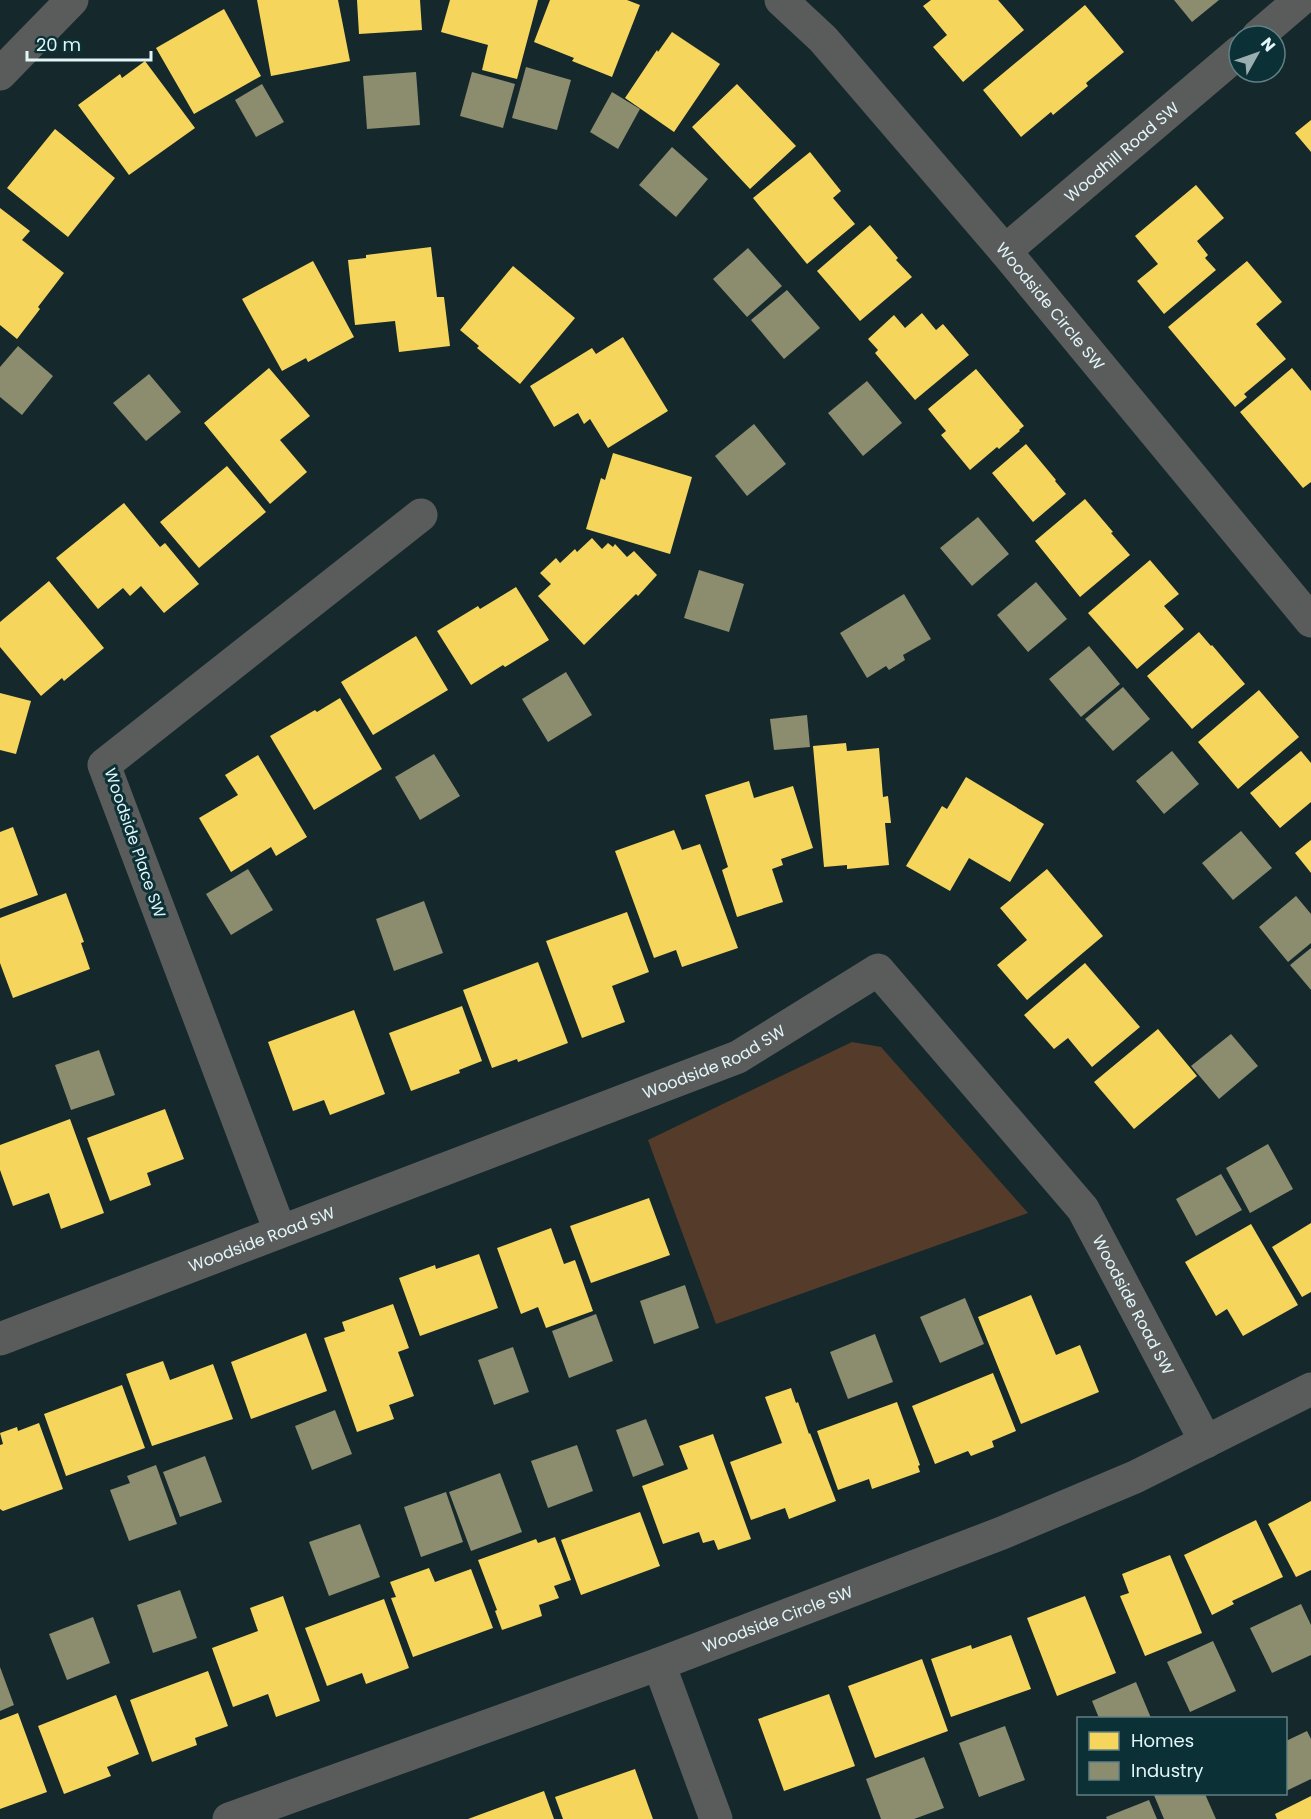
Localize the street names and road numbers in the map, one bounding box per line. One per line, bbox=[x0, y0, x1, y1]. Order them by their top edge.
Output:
street label: Woodhill Road SW bbox=[1059, 96, 1184, 207]
street label: Woodside Circle SW bbox=[991, 237, 1110, 375]
street label: Woodside Place SW bbox=[99, 765, 172, 921]
street label: Woodside Road SW bbox=[639, 1019, 790, 1104]
street label: Woodside Road SW bbox=[185, 1200, 339, 1278]
street label: Woodside Road SW bbox=[1087, 1231, 1180, 1379]
street label: Woodside Circle SW bbox=[699, 1579, 856, 1658]

